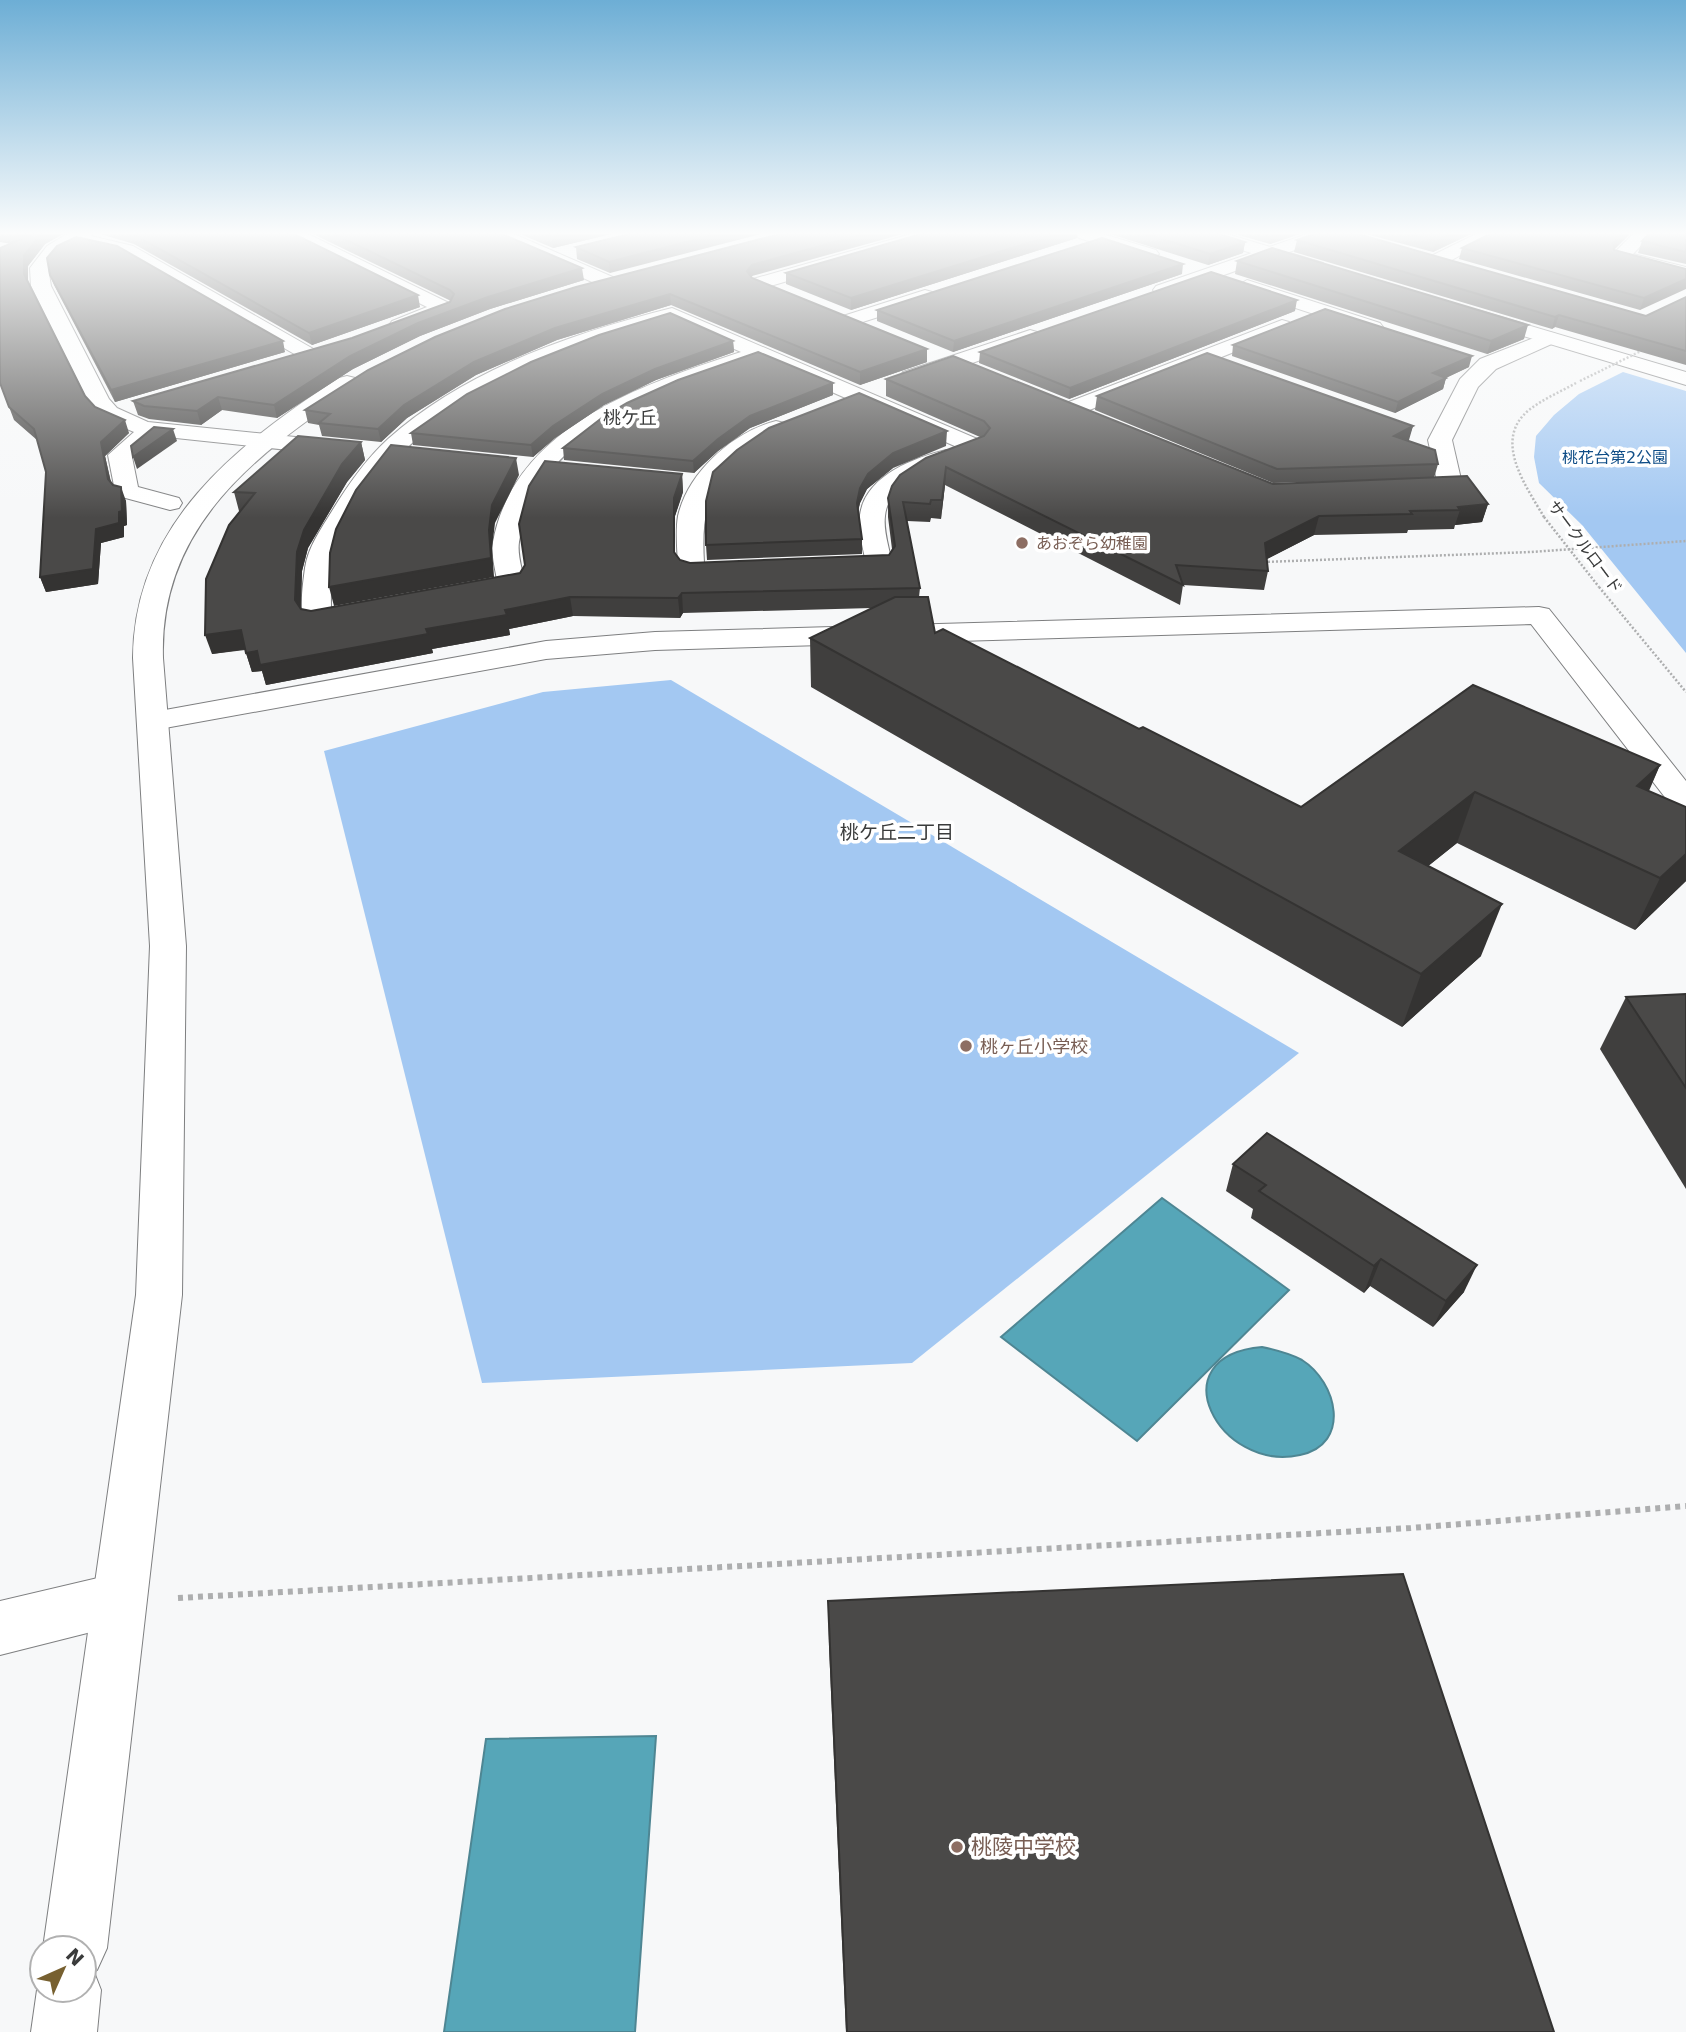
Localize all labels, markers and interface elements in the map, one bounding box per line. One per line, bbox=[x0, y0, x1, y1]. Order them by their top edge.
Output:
district label: 桃ケ丘 bbox=[603, 407, 657, 428]
park label: 桃花台第2公園 bbox=[1562, 448, 1668, 467]
street label: サークルロード bbox=[1544, 497, 1626, 597]
place label: あおぞら幼稚園 bbox=[1036, 534, 1148, 553]
marker: あおぞら幼稚園 bbox=[1014, 535, 1030, 551]
district label: 桃ケ丘二丁目 bbox=[840, 821, 954, 843]
place label: 桃ヶ丘小学校 bbox=[980, 1036, 1088, 1057]
marker: 桃ヶ丘小学校 bbox=[958, 1038, 974, 1054]
place label: 桃陵中学校 bbox=[971, 1835, 1076, 1859]
marker: 桃陵中学校 bbox=[949, 1839, 965, 1855]
north arrow bbox=[28, 1934, 98, 2004]
text: N bbox=[62, 1944, 88, 1970]

